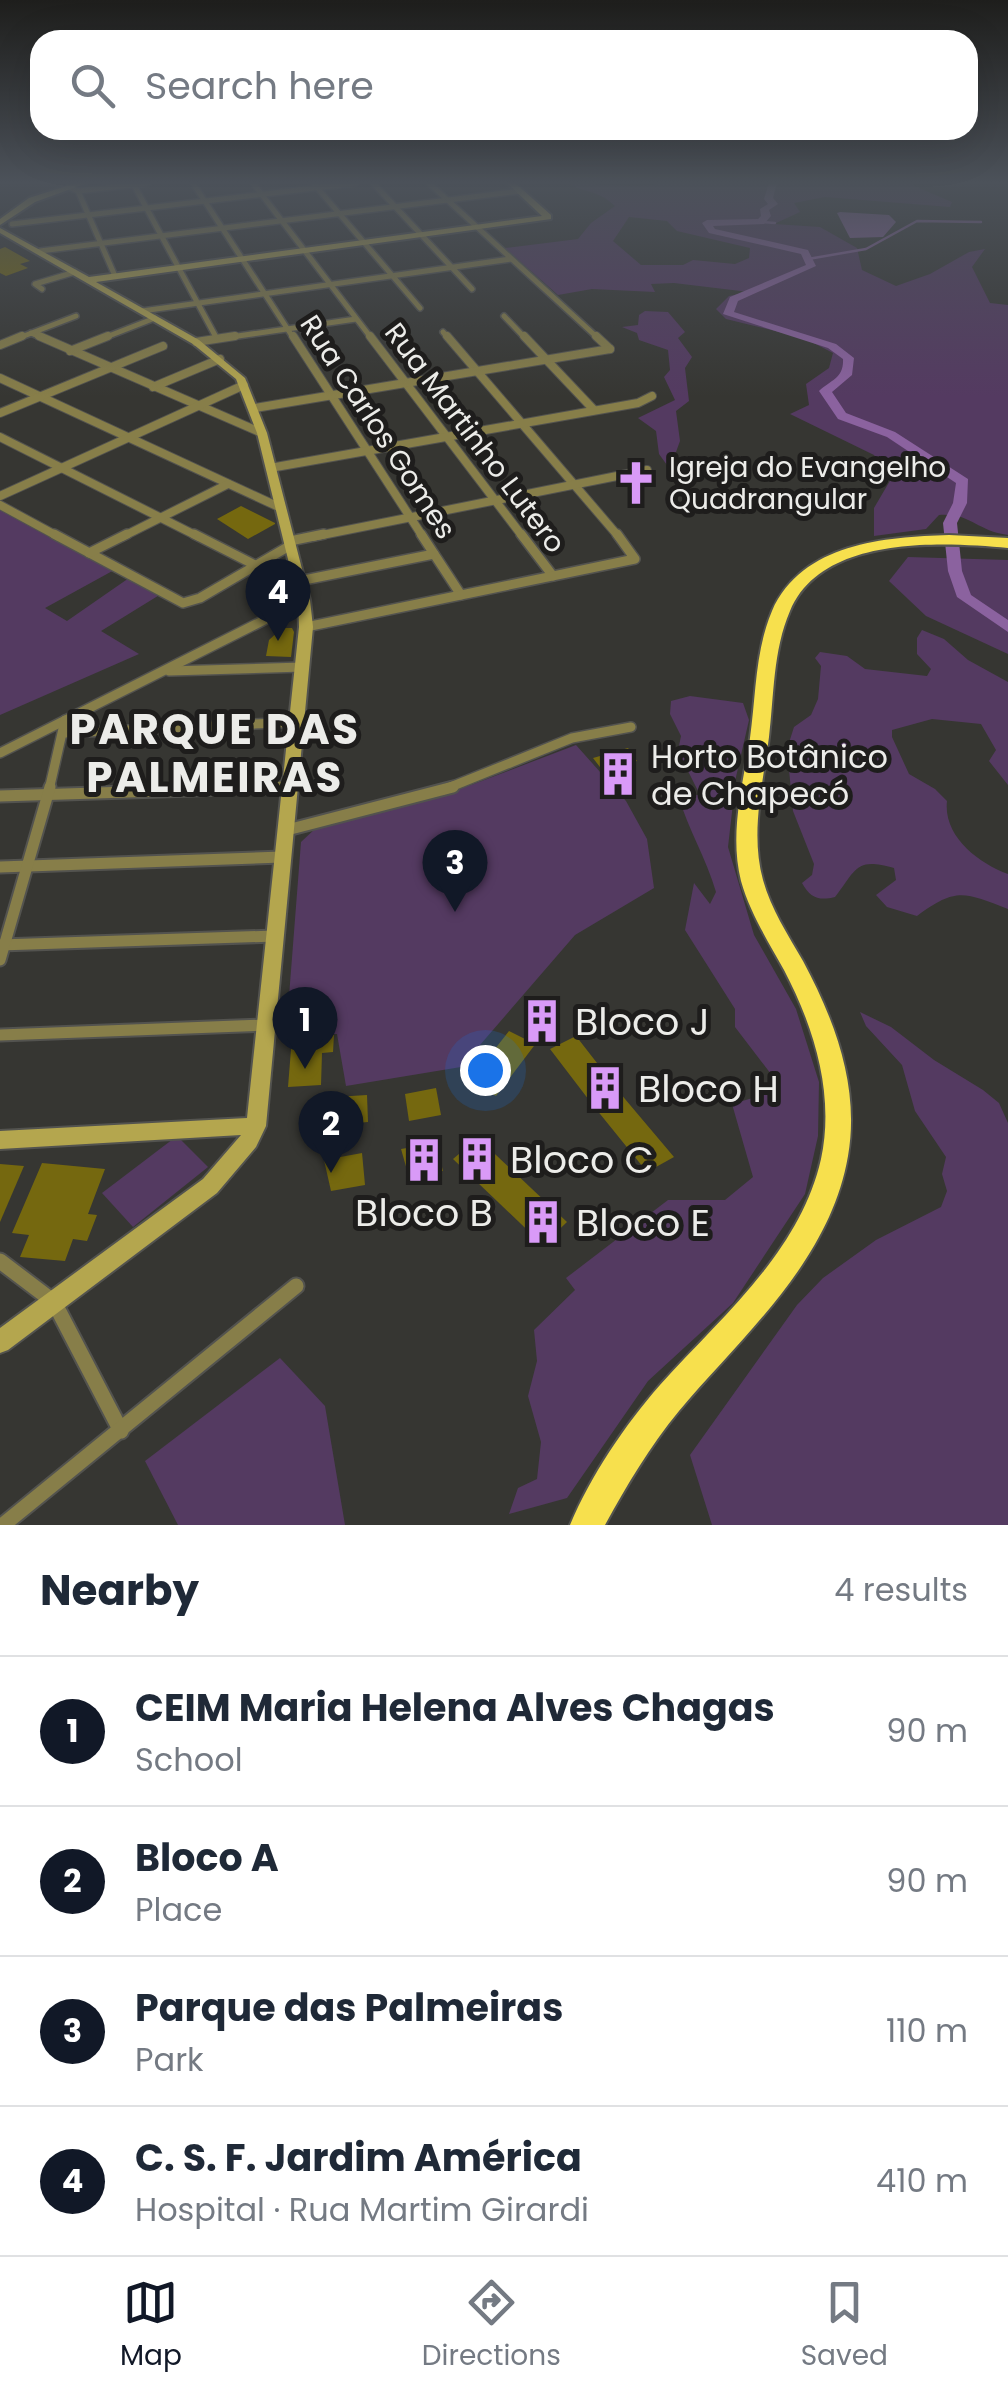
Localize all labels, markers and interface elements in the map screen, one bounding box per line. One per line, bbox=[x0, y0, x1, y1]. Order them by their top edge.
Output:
search box bbox=[30, 30, 978, 140]
icon: search bbox=[65, 58, 120, 113]
text: Search here bbox=[145, 59, 374, 112]
street label: Rua Carlos Gomes bbox=[291, 307, 465, 547]
street label: Rua Martinho Lutero bbox=[375, 315, 575, 561]
place label: Igreja do Evangelho Quadrangular bbox=[669, 448, 946, 519]
church icon: Igreja do Evangelho Quadrangular bbox=[612, 459, 660, 507]
pin: 4 bbox=[246, 558, 310, 641]
district label: PARQUE DAS PALMEIRAS bbox=[69, 700, 361, 807]
place label: Horto Botânico de Chapecó bbox=[651, 734, 888, 816]
building icon: Horto Botânico de Chapecó bbox=[594, 750, 642, 798]
pin: 3 bbox=[422, 830, 488, 912]
pin: 1 bbox=[272, 986, 338, 1069]
place label: Bloco J bbox=[575, 995, 710, 1048]
building icon: Bloco J bbox=[518, 997, 566, 1045]
your location bbox=[460, 1045, 511, 1096]
place label: Bloco H bbox=[638, 1062, 779, 1115]
building icon: Bloco H bbox=[581, 1064, 629, 1112]
pin: 2 bbox=[298, 1090, 364, 1173]
place label: Bloco C bbox=[510, 1133, 654, 1186]
building icon: Bloco C bbox=[453, 1135, 501, 1183]
building icon: Bloco B bbox=[400, 1136, 448, 1184]
place label: Bloco B bbox=[355, 1186, 493, 1239]
place label: Bloco E bbox=[576, 1196, 710, 1249]
building icon: Bloco E bbox=[519, 1198, 567, 1246]
text: Nearby bbox=[40, 1561, 199, 1620]
text: 4 results bbox=[834, 1567, 968, 1612]
text: CEIM Maria Helena Alves Chagas bbox=[135, 1681, 775, 1734]
text: 1 bbox=[66, 1708, 79, 1753]
text: 90 m bbox=[886, 1708, 968, 1753]
text: School bbox=[135, 1737, 243, 1782]
text: Bloco A bbox=[135, 1831, 279, 1884]
text: 2 bbox=[63, 1858, 82, 1903]
text: 90 m bbox=[886, 1858, 968, 1903]
text: Place bbox=[135, 1887, 222, 1932]
text: Parque das Palmeiras bbox=[135, 1981, 563, 2034]
text: 3 bbox=[63, 2008, 82, 2053]
text: 110 m bbox=[886, 2008, 968, 2053]
text: Park bbox=[135, 2037, 204, 2082]
text: C. S. F. Jardim América bbox=[135, 2131, 582, 2184]
text: 4 bbox=[62, 2158, 83, 2203]
text: 410 m bbox=[876, 2158, 968, 2203]
text: Hospital · Rua Martim Girardi bbox=[135, 2187, 589, 2232]
tab: Map bbox=[120, 2275, 182, 2377]
tab: Directions bbox=[422, 2275, 561, 2377]
tab: Saved bbox=[801, 2275, 888, 2377]

